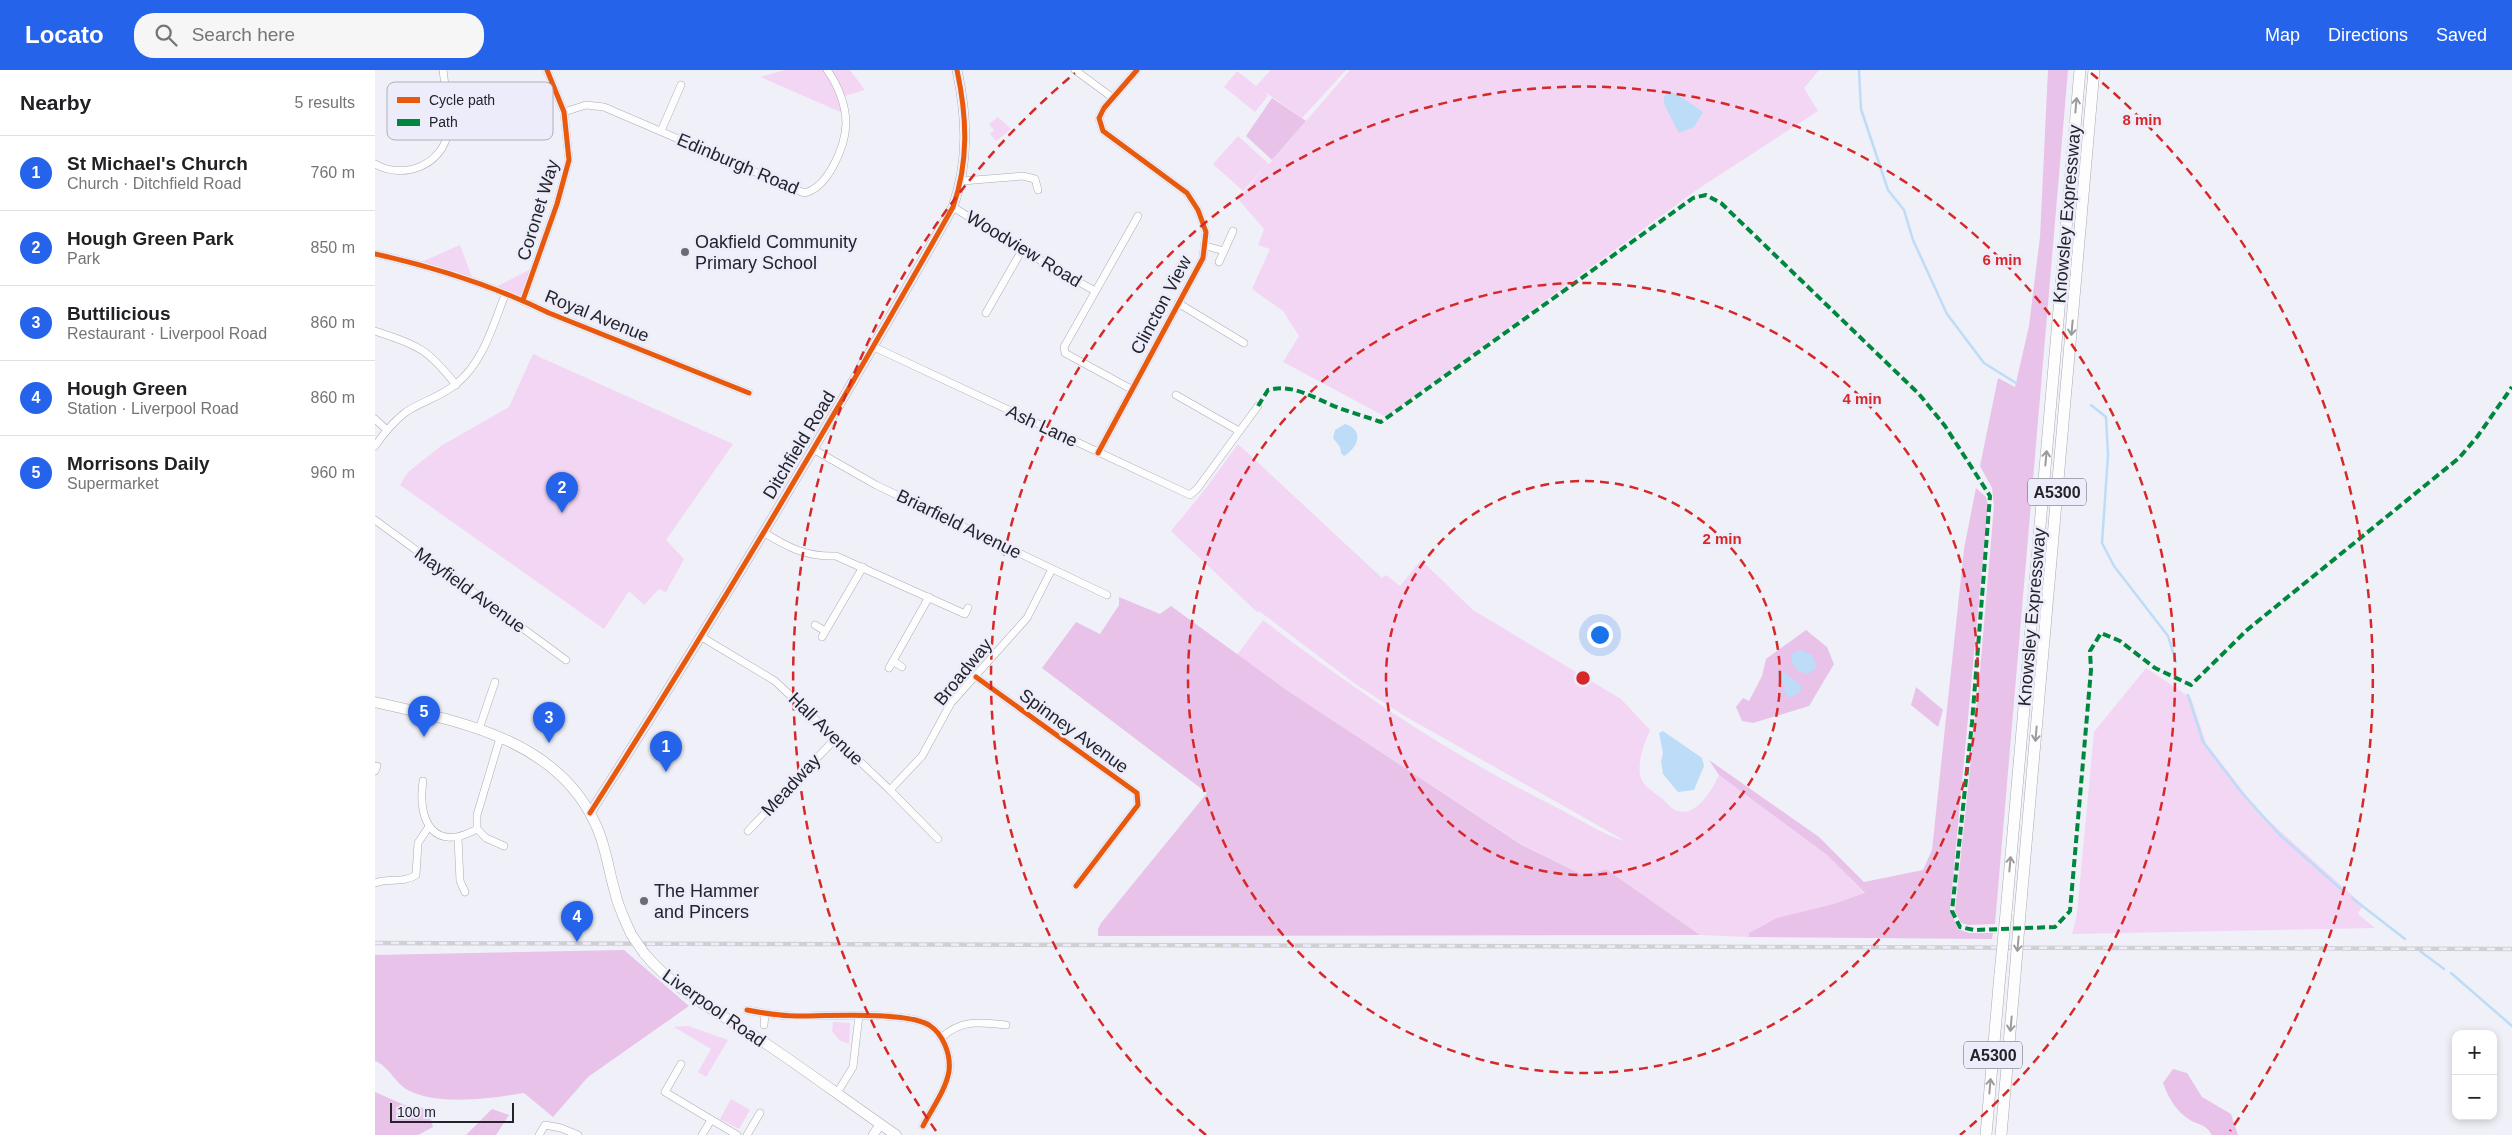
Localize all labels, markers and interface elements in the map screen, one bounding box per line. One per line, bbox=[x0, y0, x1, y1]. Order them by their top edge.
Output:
search box bbox=[134, 13, 484, 58]
text: Locato bbox=[25, 21, 104, 48]
icon: search bbox=[152, 21, 180, 49]
text: Search here bbox=[192, 24, 295, 45]
text: Map bbox=[2265, 25, 2300, 45]
text: Directions bbox=[2328, 25, 2408, 45]
text: Saved bbox=[2436, 25, 2487, 45]
legend bbox=[387, 82, 553, 140]
text: Nearby bbox=[20, 91, 91, 114]
text: Cycle path bbox=[429, 92, 495, 108]
text: 5 results bbox=[295, 94, 355, 111]
one-way arrow bbox=[2072, 97, 2081, 113]
text: 8 min bbox=[2122, 111, 2162, 128]
text: Path bbox=[429, 114, 458, 130]
street label: Knowsley Expressway bbox=[2049, 124, 2085, 304]
street label: Edinburgh Road bbox=[674, 129, 802, 199]
text: St Michael's Church bbox=[67, 153, 248, 174]
street label: Coronet Way bbox=[513, 157, 563, 263]
text: 1 bbox=[32, 164, 40, 181]
text: 760 m bbox=[311, 164, 355, 181]
text: Church · Ditchfield Road bbox=[67, 175, 241, 192]
street label: Woodview Road bbox=[963, 207, 1085, 291]
text: Hough Green Park bbox=[67, 228, 234, 249]
place label: Oakfield Community Primary School bbox=[695, 232, 857, 273]
text: 2 bbox=[32, 239, 40, 256]
text: 850 m bbox=[311, 239, 355, 256]
marker: Oakfield Community Primary School bbox=[679, 246, 691, 258]
text: Park bbox=[67, 250, 100, 267]
street label: Clincton View bbox=[1127, 251, 1196, 358]
text: 6 min bbox=[1982, 251, 2022, 268]
street label: Royal Avenue bbox=[542, 286, 652, 346]
text: Buttilicious bbox=[67, 303, 170, 324]
text: 3 bbox=[32, 314, 40, 331]
text: 860 m bbox=[311, 314, 355, 331]
one-way arrow bbox=[2067, 319, 2076, 335]
text: Restaurant · Liverpool Road bbox=[67, 325, 267, 342]
text: Hough Green bbox=[67, 378, 187, 399]
street label: Ditchfield Road bbox=[759, 388, 839, 502]
text: 4 bbox=[32, 389, 40, 406]
text: 860 m bbox=[311, 389, 355, 406]
text: 4 min bbox=[1842, 390, 1882, 407]
text: Station · Liverpool Road bbox=[67, 400, 239, 417]
street label: Ash Lane bbox=[1003, 401, 1081, 451]
one-way arrow bbox=[2041, 451, 2051, 467]
text: Morrisons Daily bbox=[67, 453, 210, 474]
text: 5 bbox=[32, 464, 40, 481]
text: 960 m bbox=[311, 464, 355, 481]
pin: 2 bbox=[546, 472, 578, 513]
text: Supermarket bbox=[67, 475, 159, 492]
road number: A5300 bbox=[2028, 478, 2086, 506]
street label: Briarfield Avenue bbox=[894, 485, 1024, 563]
street label: Knowsley Expressway bbox=[2014, 527, 2050, 707]
text: 2 min bbox=[1702, 530, 1742, 547]
street label: Mayfield Avenue bbox=[411, 543, 529, 637]
your location bbox=[1587, 622, 1613, 648]
street label: Broadway bbox=[930, 635, 996, 709]
centre of rings bbox=[1574, 669, 1592, 687]
street label: Spinney Avenue bbox=[1016, 685, 1132, 777]
street label: Hall Avenue bbox=[785, 689, 867, 769]
pin: 5 bbox=[408, 696, 440, 737]
pin: 3 bbox=[533, 702, 565, 743]
one-way arrow bbox=[2031, 725, 2041, 741]
pin: 1 bbox=[650, 731, 682, 772]
street label: Meadway bbox=[757, 750, 825, 820]
one-way arrow bbox=[2005, 857, 2015, 873]
place label: The Hammer and Pincers bbox=[654, 881, 759, 922]
marker: The Hammer and Pincers bbox=[638, 895, 650, 907]
pin: 4 bbox=[561, 901, 593, 942]
one-way arrow bbox=[2013, 936, 2022, 952]
street label: Liverpool Road bbox=[659, 965, 769, 1051]
one-way arrow bbox=[2006, 1016, 2015, 1032]
map controls bbox=[2452, 1030, 2497, 1120]
button: + bbox=[2452, 1030, 2497, 1075]
road number: A5300 bbox=[1964, 1042, 2022, 1068]
button: − bbox=[2452, 1075, 2497, 1120]
one-way arrow bbox=[1986, 1079, 1995, 1095]
scale bar bbox=[390, 1100, 514, 1123]
text: 100 m bbox=[397, 1104, 436, 1120]

